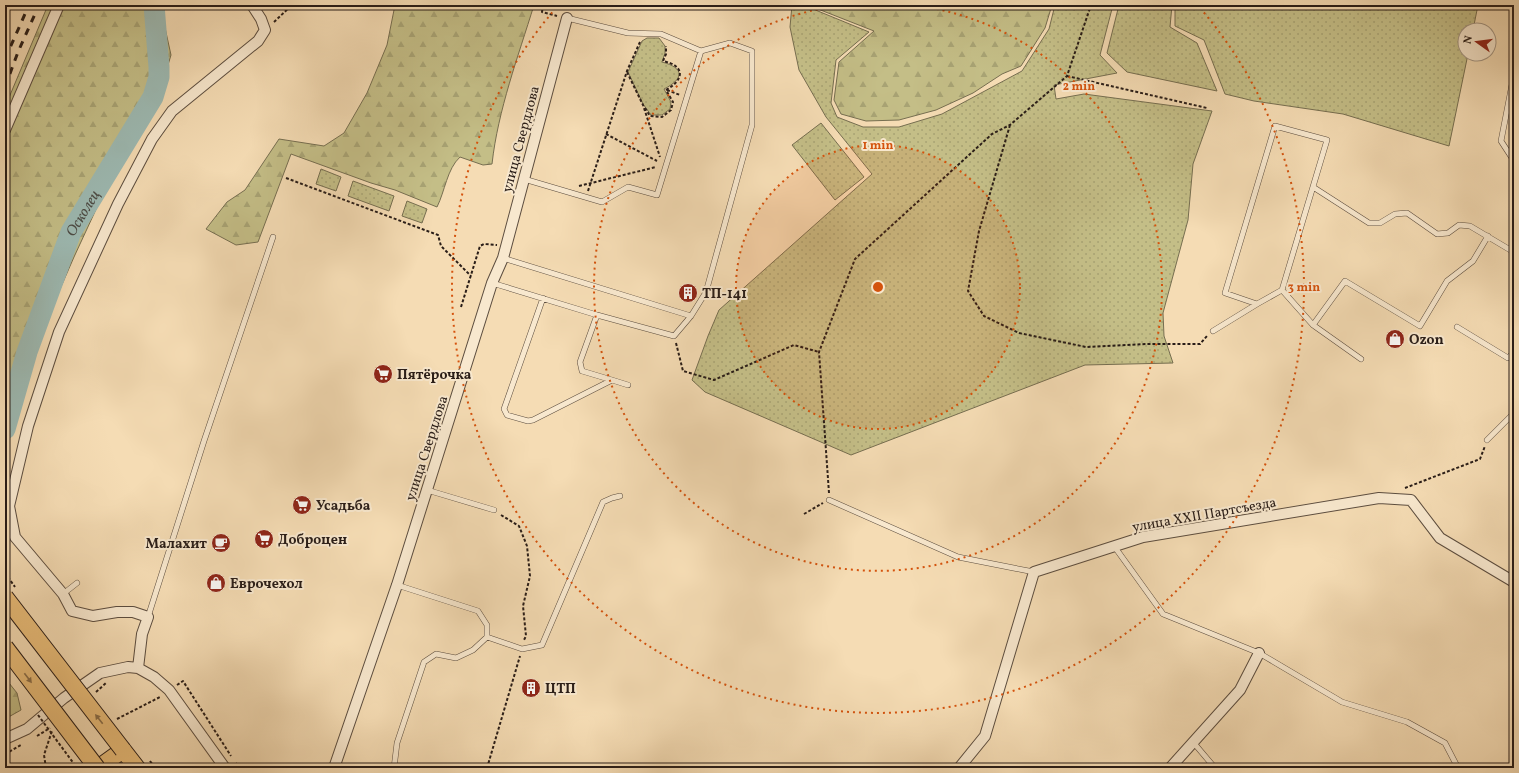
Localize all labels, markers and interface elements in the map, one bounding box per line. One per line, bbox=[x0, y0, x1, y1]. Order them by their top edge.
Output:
north arrow bbox=[1457, 22, 1497, 62]
text: N bbox=[1461, 34, 1477, 46]
text: 2 min bbox=[1063, 79, 1095, 95]
street label: улица Свердлова bbox=[498, 84, 545, 195]
text: 1 min bbox=[863, 138, 894, 154]
water label: Осколец bbox=[62, 186, 106, 241]
centre of rings bbox=[871, 280, 885, 294]
text: 3 min bbox=[1288, 280, 1320, 296]
building icon: ТП-141 bbox=[677, 282, 699, 304]
place label: ТП-141 bbox=[702, 285, 747, 304]
shop icon: Ozon bbox=[1384, 328, 1406, 350]
place label: Ozon bbox=[1409, 331, 1444, 350]
supermarket icon: Пятёрочка bbox=[372, 363, 394, 385]
place label: Пятёрочка bbox=[397, 366, 472, 385]
street label: улица Свердлова bbox=[401, 393, 453, 504]
street label: улица XXII Партсъезда bbox=[1131, 493, 1278, 538]
supermarket icon: Усадьба bbox=[291, 494, 313, 516]
place label: Усадьба bbox=[316, 497, 371, 516]
supermarket icon: Доброцен bbox=[253, 528, 275, 550]
place label: Доброцен bbox=[278, 531, 347, 550]
cafe icon: Малахит bbox=[210, 532, 232, 554]
place label: Малахит bbox=[146, 535, 207, 554]
shop icon: Еврочехол bbox=[205, 572, 227, 594]
place label: Еврочехол bbox=[230, 575, 303, 594]
one-way arrow bbox=[24, 673, 32, 683]
building icon: ЦТП bbox=[520, 677, 542, 699]
place label: ЦТП bbox=[545, 680, 576, 699]
one-way arrow bbox=[94, 713, 103, 724]

